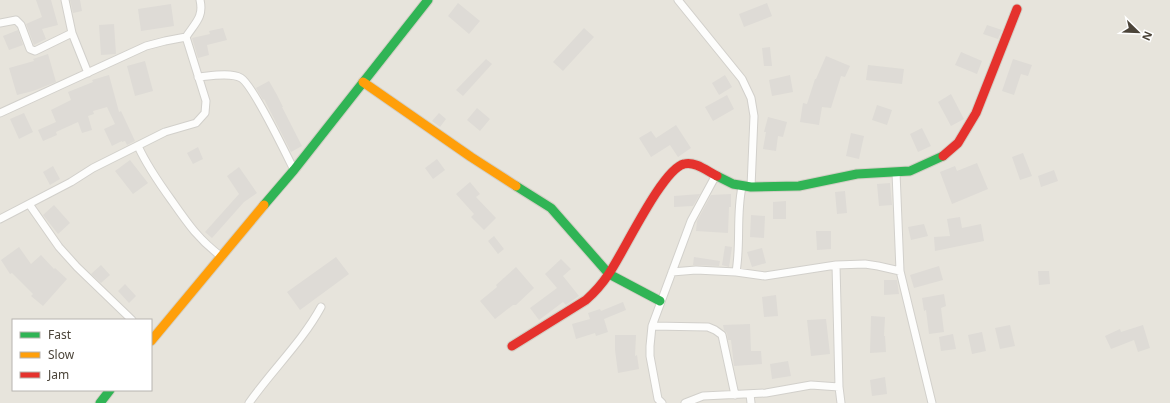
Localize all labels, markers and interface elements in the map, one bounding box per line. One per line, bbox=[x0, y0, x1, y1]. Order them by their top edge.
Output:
north arrow bbox=[1118, 12, 1158, 52]
text: N bbox=[1139, 29, 1156, 43]
legend bbox=[12, 319, 152, 391]
text: Fast bbox=[48, 326, 72, 343]
text: Slow bbox=[48, 346, 75, 363]
text: Jam bbox=[47, 366, 69, 383]

